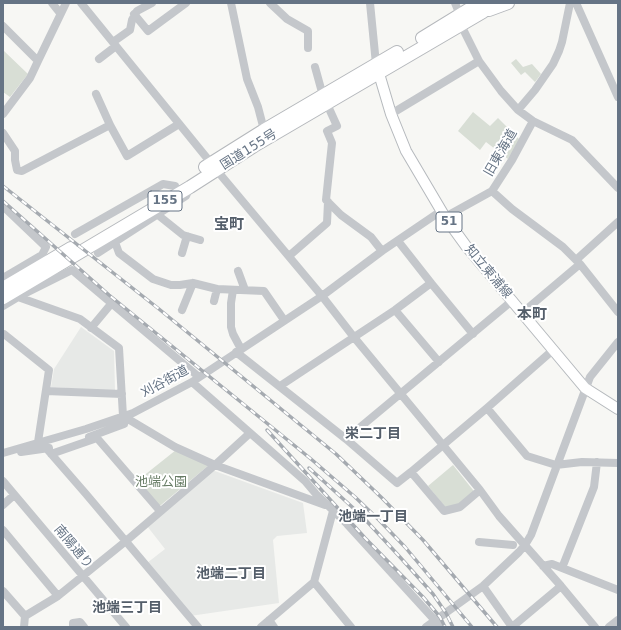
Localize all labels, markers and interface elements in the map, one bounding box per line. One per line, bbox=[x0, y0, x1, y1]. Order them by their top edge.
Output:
street label: 国道155号 bbox=[218, 126, 280, 174]
street label: 旧東海道 bbox=[481, 127, 521, 179]
road number: 155 bbox=[148, 191, 182, 211]
road number: 51 bbox=[436, 212, 462, 232]
district label: 宝町 bbox=[214, 216, 244, 234]
street label: 知立東浦線 bbox=[461, 242, 515, 302]
district label: 本町 bbox=[517, 306, 547, 324]
street label: 刈谷街道 bbox=[138, 363, 192, 401]
district label: 栄二丁目 bbox=[345, 426, 401, 442]
park label: 池端公園 bbox=[135, 475, 187, 491]
district label: 池端一丁目 bbox=[338, 509, 408, 525]
street label: 南陽通り bbox=[50, 522, 96, 572]
district label: 池端二丁目 bbox=[196, 566, 266, 582]
district label: 池端三丁目 bbox=[92, 600, 162, 616]

